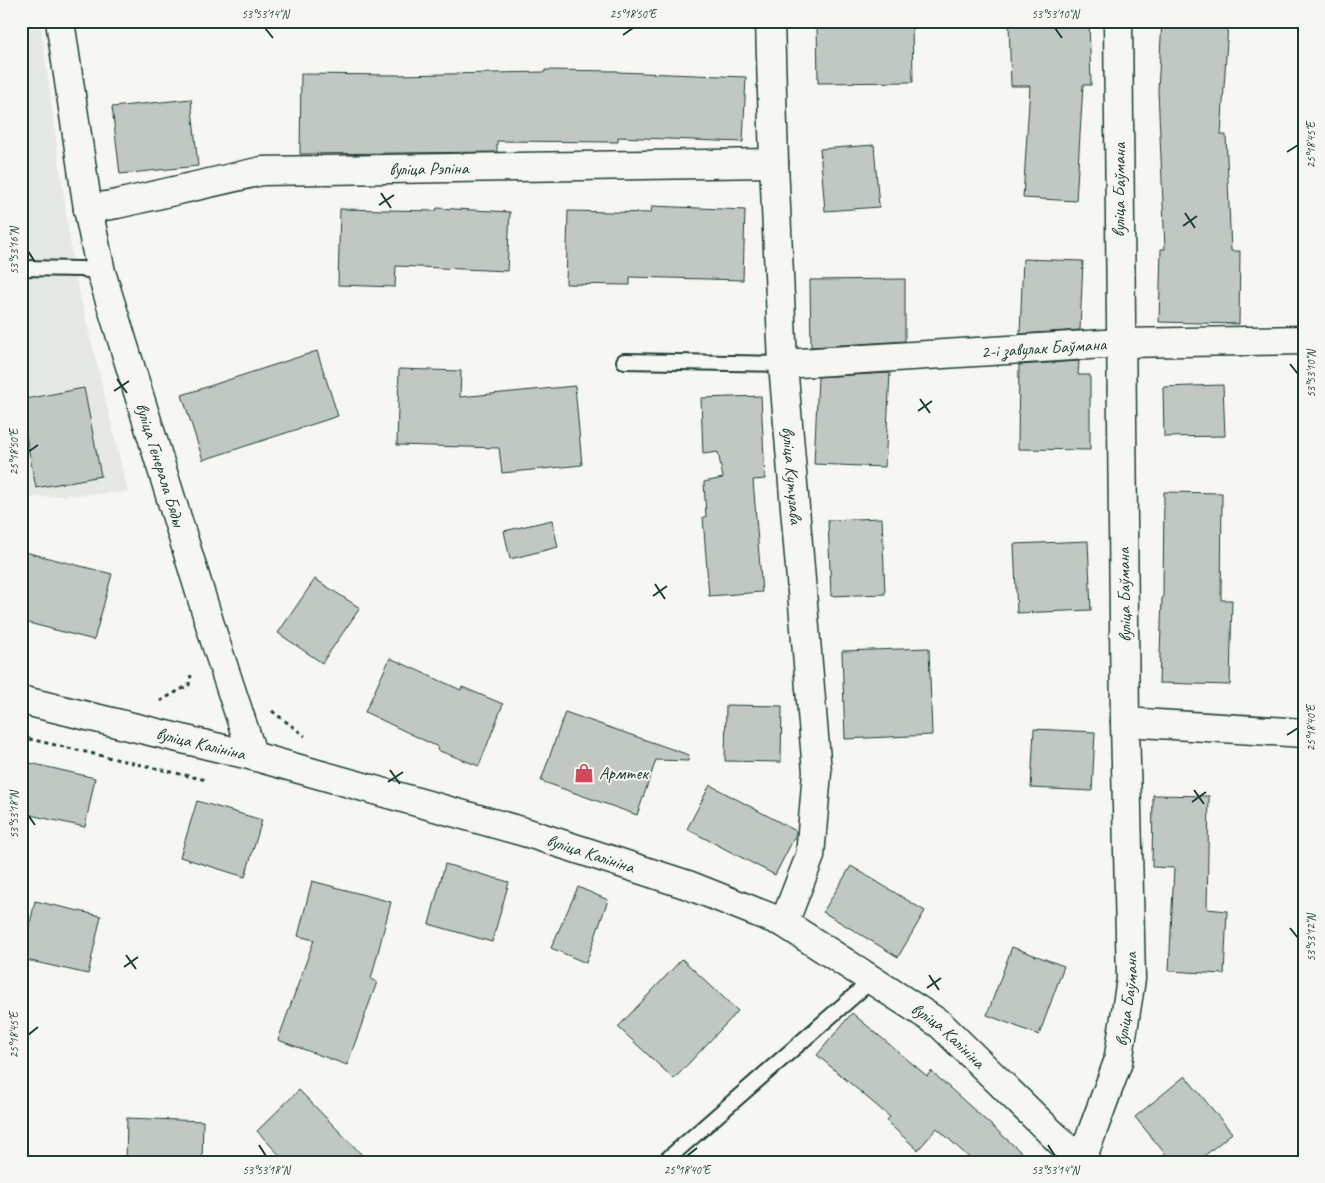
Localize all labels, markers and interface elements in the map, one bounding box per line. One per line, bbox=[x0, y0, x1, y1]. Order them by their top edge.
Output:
text: 53°53'14"N bbox=[241, 6, 290, 22]
text: 25°18'50"E bbox=[610, 6, 658, 22]
text: 53°53'10"N bbox=[1031, 6, 1080, 22]
text: 25°18'45"E bbox=[1303, 120, 1319, 168]
street label: вуліца Баўмана bbox=[1108, 141, 1130, 237]
street label: вуліца Рэпіна bbox=[389, 157, 470, 180]
text: 53°53'16"N bbox=[6, 226, 22, 275]
street label: 2-і завулак Баўмана bbox=[980, 333, 1108, 363]
text: 53°53'10"N bbox=[1303, 349, 1319, 398]
street label: вуліца Генерала Бяды bbox=[131, 400, 190, 531]
street label: вуліца Кутузава bbox=[777, 426, 807, 527]
text: 25°18'50"E bbox=[6, 427, 22, 475]
street label: вуліца Баўмана bbox=[1112, 546, 1136, 642]
text: 25°18'40"E bbox=[1303, 703, 1319, 751]
street label: вуліца Калініна bbox=[154, 722, 249, 765]
shop icon: Армтек bbox=[573, 762, 595, 784]
place label: Армтек bbox=[599, 762, 650, 784]
text: 53°53'18"N bbox=[6, 790, 22, 839]
street label: вуліца Калініна bbox=[544, 829, 638, 878]
text: 53°53'12"N bbox=[1303, 913, 1319, 962]
street label: вуліца Баўмана bbox=[1110, 950, 1143, 1048]
street label: вуліца Калініна bbox=[907, 997, 991, 1074]
text: 25°18'45"E bbox=[6, 1010, 22, 1058]
text: 53°53'18"N bbox=[242, 1162, 291, 1178]
text: 25°18'40"E bbox=[664, 1162, 712, 1178]
text: 53°53'14"N bbox=[1031, 1162, 1080, 1178]

